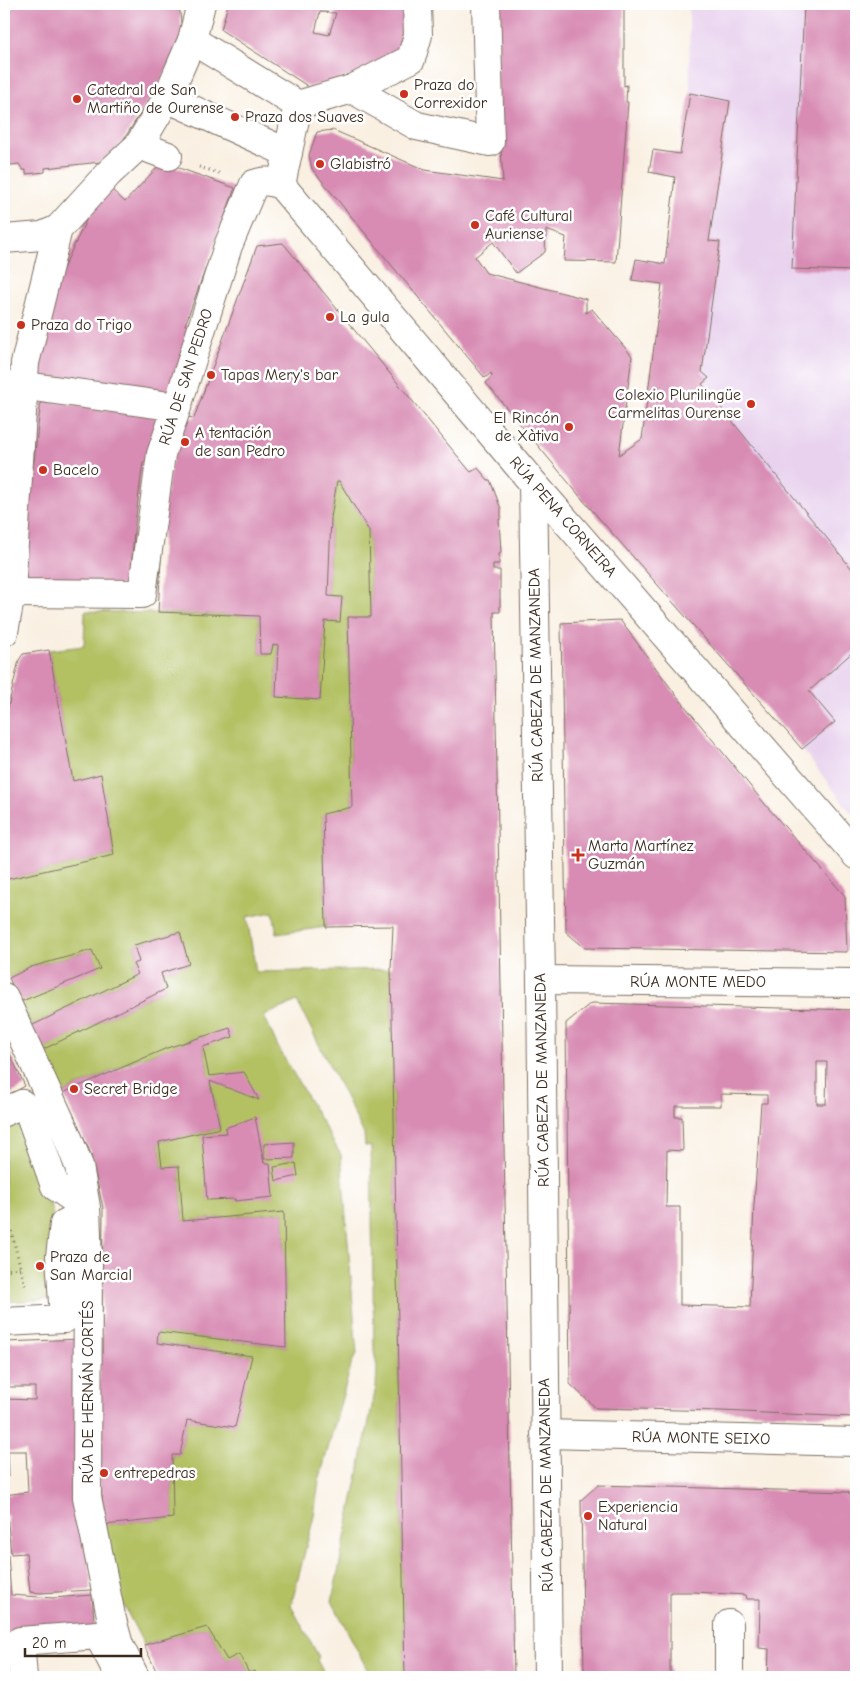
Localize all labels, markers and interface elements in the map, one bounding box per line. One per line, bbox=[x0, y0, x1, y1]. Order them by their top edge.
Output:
place label: Praza do Correxidor bbox=[414, 76, 488, 112]
place label: Catedral de San Martiño de Ourense bbox=[87, 81, 224, 117]
marker: Praza do Correxidor bbox=[398, 88, 410, 100]
marker: Catedral de San Martiño de Ourense bbox=[71, 93, 83, 105]
place label: Praza dos Suaves bbox=[245, 108, 364, 126]
marker: Praza dos Suaves bbox=[229, 111, 241, 123]
place label: Glabistró bbox=[330, 155, 391, 173]
marker: Glabistró bbox=[314, 158, 326, 170]
place label: Café Cultural Auriense bbox=[485, 207, 573, 243]
marker: Café Cultural Auriense bbox=[469, 219, 481, 231]
street label: RÚA DE SAN PEDRO bbox=[154, 306, 217, 448]
place label: La gula bbox=[340, 308, 390, 326]
marker: La gula bbox=[324, 311, 336, 323]
place label: Praza do Trigo bbox=[31, 316, 132, 334]
marker: Praza do Trigo bbox=[15, 319, 27, 331]
place label: Tapas Mery's bar bbox=[221, 366, 339, 384]
marker: Tapas Mery's bar bbox=[205, 369, 217, 381]
place label: Colexio Plurilingüe Carmelitas Ourense bbox=[608, 386, 741, 422]
marker: Colexio Plurilingüe Carmelitas Ourense bbox=[745, 398, 757, 410]
place label: El Rincón de Xàtiva bbox=[493, 409, 559, 445]
marker: El Rincón de Xàtiva bbox=[563, 421, 575, 433]
place label: A tentación de san Pedro bbox=[195, 424, 285, 460]
marker: A tentación de san Pedro bbox=[179, 436, 191, 448]
street label: RÚA PENA CORNEIRA bbox=[506, 452, 621, 581]
place label: Bacelo bbox=[53, 461, 99, 479]
marker: Bacelo bbox=[37, 464, 49, 476]
street label: RÚA CABEZA DE MANZANEDA bbox=[524, 568, 547, 782]
place label: Marta Martínez Guzmán bbox=[588, 837, 694, 873]
marker: Marta Martínez Guzmán bbox=[572, 849, 584, 861]
street label: RÚA MONTE MEDO bbox=[630, 972, 766, 991]
street label: RÚA CABEZA DE MANZANEDA bbox=[530, 973, 553, 1187]
place label: Secret Bridge bbox=[84, 1080, 177, 1098]
marker: Secret Bridge bbox=[68, 1083, 80, 1095]
place label: Praza de San Marcial bbox=[50, 1248, 132, 1284]
marker: Praza de San Marcial bbox=[34, 1260, 46, 1272]
street label: RÚA DE HERNÁN CORTÉS bbox=[78, 1300, 97, 1483]
street label: RÚA CABEZA DE MANZANEDA bbox=[534, 1378, 557, 1592]
street label: RÚA MONTE SEIXO bbox=[632, 1427, 770, 1448]
place label: entrepedras bbox=[114, 1464, 196, 1482]
marker: entrepedras bbox=[98, 1467, 110, 1479]
place label: Experiencia Natural bbox=[598, 1498, 678, 1534]
marker: Experiencia Natural bbox=[582, 1510, 594, 1522]
scale bar bbox=[25, 1626, 141, 1658]
text: 20 m bbox=[32, 1634, 66, 1652]

